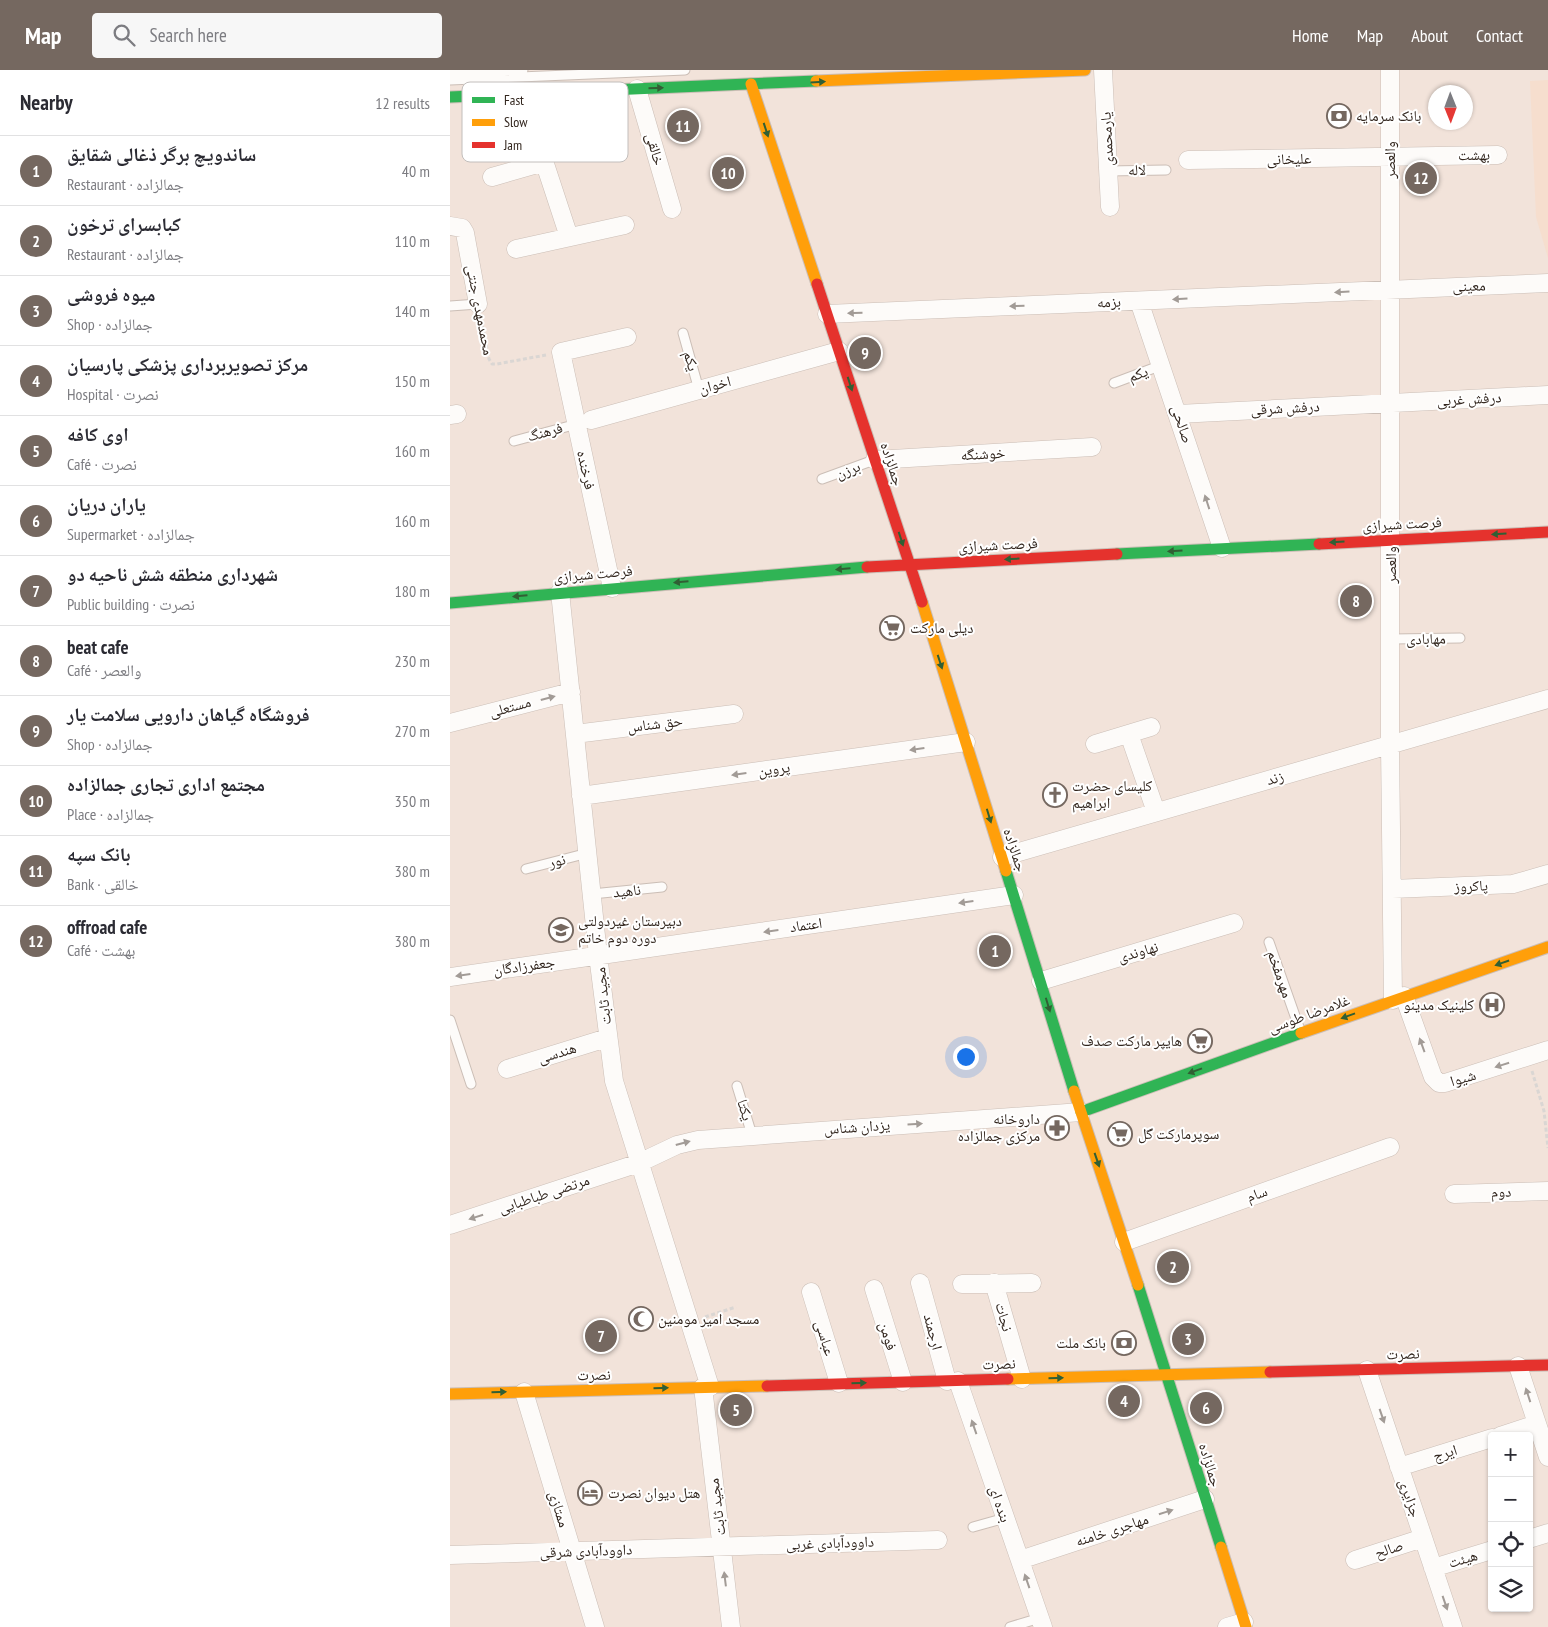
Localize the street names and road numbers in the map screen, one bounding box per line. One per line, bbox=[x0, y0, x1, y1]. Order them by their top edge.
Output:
street label: یارمحمدی bbox=[1096, 111, 1118, 167]
street label: خالقی bbox=[641, 131, 669, 168]
street label: والعصر bbox=[1380, 141, 1399, 180]
street label: بهشت bbox=[1458, 145, 1490, 164]
street label: علیخانی bbox=[1266, 149, 1312, 169]
street label: لاله bbox=[1128, 160, 1146, 179]
street label: محمدمهدی جنتی bbox=[461, 263, 499, 357]
street label: معینی bbox=[1452, 275, 1486, 297]
street label: بزمه bbox=[1097, 292, 1121, 311]
street label: یکم bbox=[679, 349, 703, 374]
street label: یکم bbox=[1125, 361, 1151, 387]
street label: اخوان bbox=[697, 371, 733, 399]
street label: درفش غربی bbox=[1436, 387, 1502, 411]
street label: درفش شرقی bbox=[1250, 396, 1320, 420]
street label: صالحی bbox=[1166, 402, 1198, 446]
street label: فرهنگ bbox=[525, 418, 565, 445]
street label: جمالزاده bbox=[877, 440, 909, 488]
street label: خوشنگه bbox=[960, 443, 1006, 464]
street label: فرخنده bbox=[573, 449, 600, 491]
street label: برزن bbox=[833, 456, 863, 484]
street label: فرصت شیرازی bbox=[1362, 512, 1442, 536]
street label: فرصت شیرازی bbox=[958, 533, 1038, 557]
street label: والعصر bbox=[1381, 546, 1400, 585]
street label: فرصت شیرازی bbox=[553, 561, 633, 587]
street label: مهابادی bbox=[1406, 629, 1446, 649]
street label: مستعلی bbox=[487, 692, 533, 722]
street label: حق شناس bbox=[626, 711, 684, 737]
street label: پروین bbox=[757, 757, 791, 781]
street label: زند bbox=[1264, 766, 1286, 789]
street label: جمالزاده bbox=[1000, 826, 1032, 874]
street label: نور bbox=[545, 849, 567, 872]
street label: پاکروز bbox=[1453, 875, 1488, 896]
street label: ناهید bbox=[612, 880, 642, 901]
street label: اعتماد bbox=[788, 913, 823, 936]
street label: نهاوندی bbox=[1115, 937, 1161, 967]
street label: مهرمفخم bbox=[1263, 947, 1298, 1001]
street label: جعفرزادگان bbox=[492, 952, 557, 980]
street label: مجید ثابت bbox=[590, 966, 615, 1026]
street label: غلامرضا طوسی bbox=[1265, 990, 1353, 1038]
street label: هندسی bbox=[535, 1038, 579, 1068]
street label: شیوا bbox=[1448, 1065, 1478, 1090]
street label: یکتا bbox=[733, 1097, 758, 1123]
street label: یزدان شناس bbox=[823, 1115, 891, 1139]
street label: مرتضی طباطبایی bbox=[496, 1170, 592, 1218]
street label: سام bbox=[1244, 1181, 1270, 1207]
street label: دوم bbox=[1490, 1182, 1512, 1202]
street label: نجات bbox=[991, 1300, 1018, 1334]
street label: ارجمند bbox=[920, 1312, 947, 1352]
street label: عباسی bbox=[810, 1318, 840, 1359]
street label: فومن bbox=[874, 1319, 902, 1353]
street label: نصرت bbox=[1386, 1343, 1420, 1364]
street label: نصرت bbox=[982, 1353, 1016, 1374]
street label: نصرت bbox=[577, 1365, 611, 1384]
street label: ایرج bbox=[1430, 1440, 1460, 1466]
street label: جمالزاده bbox=[1195, 1441, 1226, 1489]
street label: جزایری bbox=[1394, 1476, 1426, 1520]
street label: مجید ثابت bbox=[704, 1477, 729, 1537]
street label: بنده ای bbox=[984, 1483, 1016, 1525]
street label: ممتازی bbox=[544, 1488, 574, 1530]
street label: مهاجری خامنه bbox=[1073, 1509, 1151, 1551]
street label: داوودآبادی غربی bbox=[786, 1531, 874, 1555]
street label: صالح bbox=[1372, 1535, 1406, 1563]
street label: داوودآبادی شرقی bbox=[539, 1539, 633, 1563]
street label: هیئت bbox=[1446, 1545, 1480, 1572]

